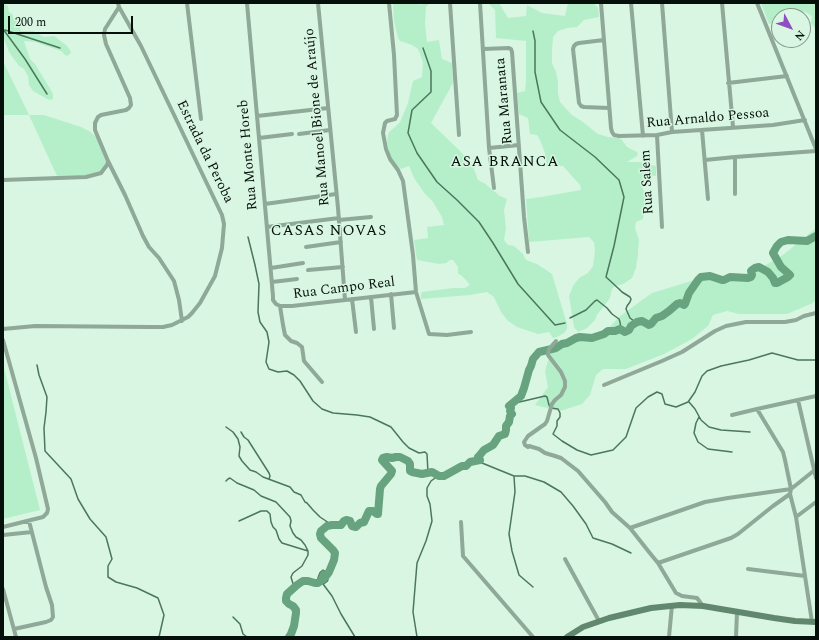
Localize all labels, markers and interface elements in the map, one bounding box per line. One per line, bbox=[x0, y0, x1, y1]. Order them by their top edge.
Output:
scale bar bbox=[10, 8, 135, 34]
north arrow bbox=[771, 8, 811, 48]
text: 200 m bbox=[15, 13, 46, 32]
street label: Rua Manoel Bione de Araújo bbox=[302, 27, 334, 207]
text: N bbox=[790, 27, 809, 45]
street label: Rua Maranata bbox=[493, 57, 517, 145]
street label: Estrada da Peroba bbox=[172, 98, 236, 206]
street label: Rua Monte Horeb bbox=[236, 99, 262, 211]
street label: Rua Arnaldo Pessoa bbox=[646, 105, 770, 133]
street label: Rua Salem bbox=[638, 149, 658, 215]
district label: ASA BRANCA bbox=[451, 154, 559, 172]
district label: CASAS NOVAS bbox=[271, 223, 387, 241]
street label: Rua Campo Real bbox=[292, 274, 396, 304]

